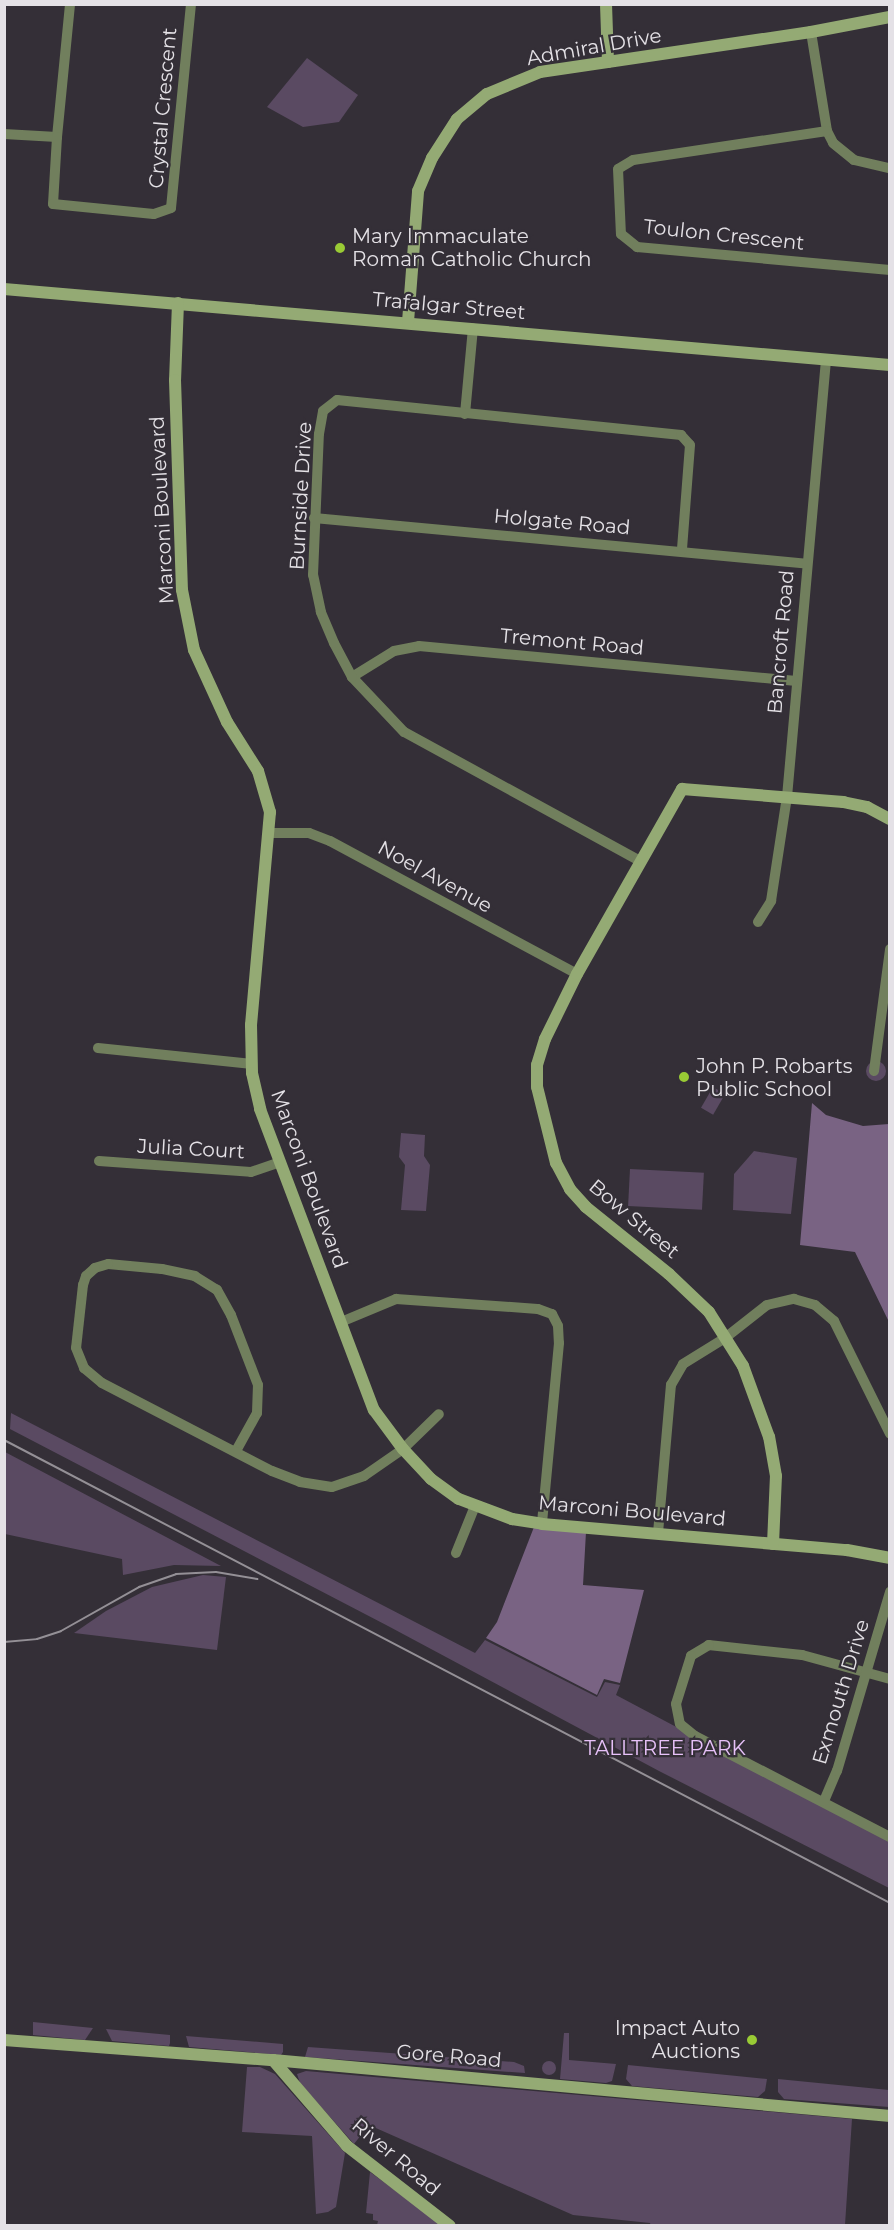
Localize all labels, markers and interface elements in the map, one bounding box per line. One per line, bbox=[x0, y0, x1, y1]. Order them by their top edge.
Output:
street label: Admiral Drive bbox=[525, 23, 663, 71]
street label: Crystal Crescent bbox=[144, 27, 182, 189]
street label: Toulon Crescent bbox=[642, 215, 806, 255]
place label: Mary Immaculate Roman Catholic Church bbox=[352, 225, 592, 272]
marker: Mary Immaculate Roman Catholic Church bbox=[333, 241, 347, 255]
street label: Trafalgar Street bbox=[372, 287, 526, 325]
street label: Marconi Boulevard bbox=[145, 415, 179, 605]
street label: Burnside Drive bbox=[285, 421, 317, 571]
street label: Holgate Road bbox=[493, 504, 631, 540]
street label: Bancroft Road bbox=[763, 569, 799, 715]
street label: Tremont Road bbox=[499, 624, 645, 660]
street label: Noel Avenue bbox=[374, 836, 496, 918]
place label: John P. Robarts Public School bbox=[696, 1054, 853, 1101]
marker: John P. Robarts Public School bbox=[677, 1070, 691, 1084]
street label: Marconi Boulevard bbox=[266, 1086, 352, 1272]
street label: Julia Court bbox=[137, 1134, 245, 1164]
street label: Bow Street bbox=[584, 1174, 684, 1264]
street label: Marconi Boulevard bbox=[537, 1491, 727, 1531]
street label: Exmouth Drive bbox=[808, 1617, 874, 1767]
park label: TALLTREE PARK bbox=[584, 1736, 746, 1760]
place label: Impact Auto Auctions bbox=[615, 2016, 740, 2063]
marker: Impact Auto Auctions bbox=[745, 2033, 759, 2047]
street label: Gore Road bbox=[395, 2039, 503, 2073]
street label: River Road bbox=[347, 2113, 445, 2201]

